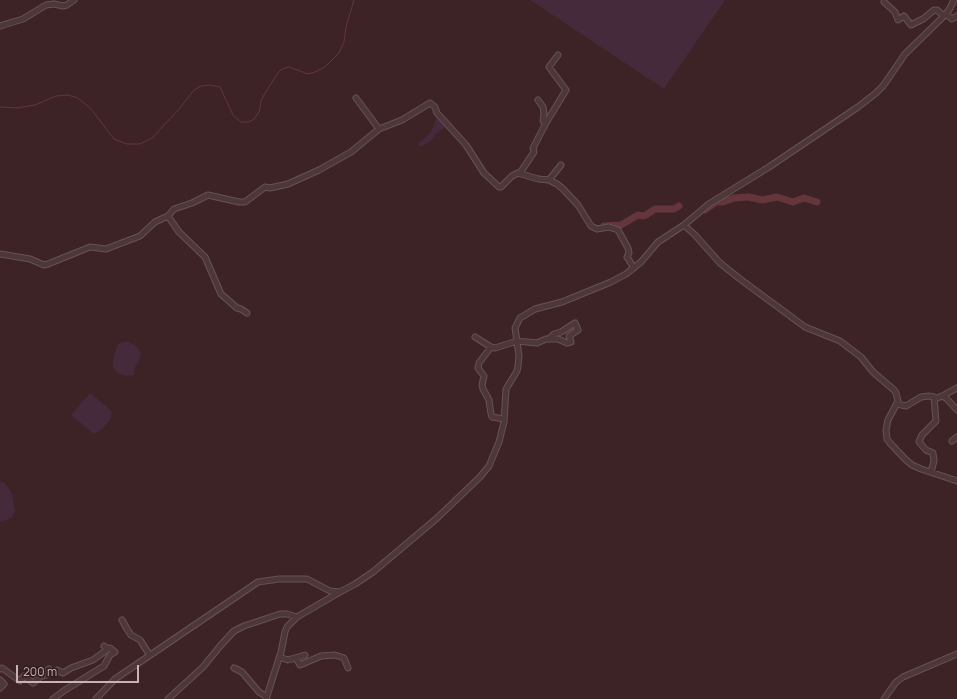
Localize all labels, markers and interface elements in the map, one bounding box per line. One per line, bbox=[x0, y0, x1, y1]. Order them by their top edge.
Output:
scale bar bbox=[18, 657, 141, 683]
text: 200 m bbox=[23, 663, 57, 680]

